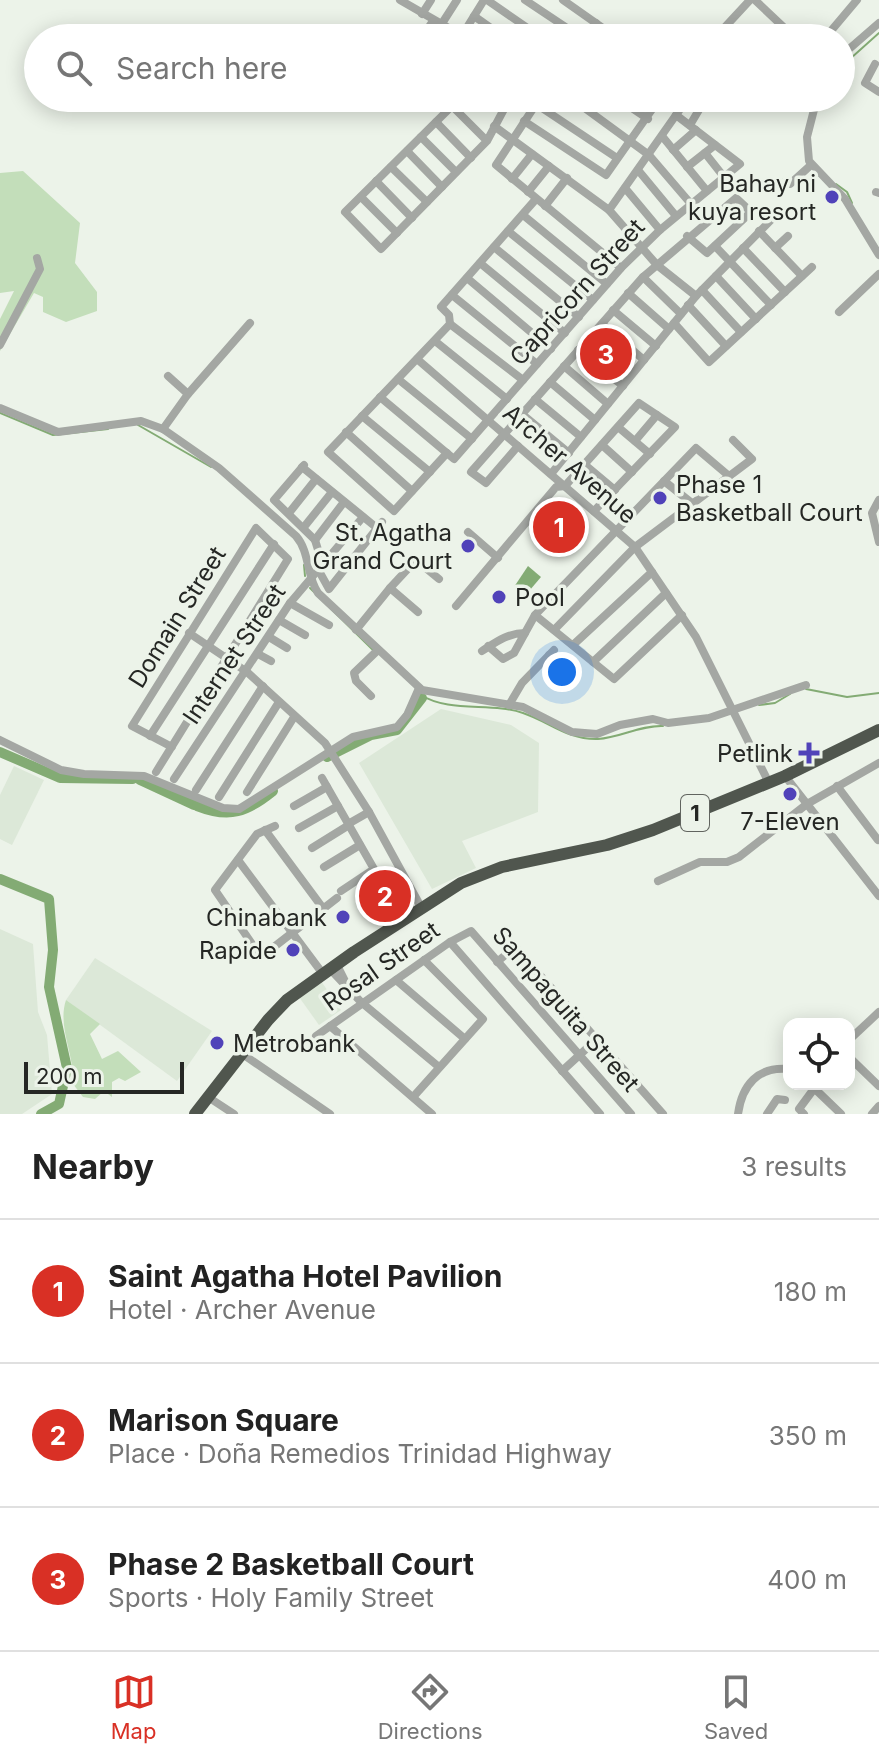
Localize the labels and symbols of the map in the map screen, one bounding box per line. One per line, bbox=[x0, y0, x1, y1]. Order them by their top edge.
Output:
place label: Bahay ni kuya resort bbox=[688, 169, 816, 226]
marker: Bahay ni kuya resort bbox=[823, 188, 841, 206]
street label: Capricorn Street bbox=[504, 213, 650, 371]
pin: 3 bbox=[580, 324, 632, 384]
street label: Archer Avenue bbox=[497, 398, 643, 530]
place label: Phase 1 Basketball Court bbox=[676, 470, 863, 527]
marker: Phase 1 Basketball Court bbox=[651, 489, 669, 507]
pin: 1 bbox=[533, 497, 585, 557]
place label: St. Agatha Grand Court bbox=[313, 518, 452, 575]
marker: St. Agatha Grand Court bbox=[459, 537, 477, 555]
street label: Domain Street bbox=[122, 541, 232, 693]
street label: Internet Street bbox=[177, 579, 291, 729]
place label: Pool bbox=[515, 583, 565, 612]
marker: Pool bbox=[490, 588, 508, 606]
your location bbox=[542, 652, 582, 692]
place label: Petlink bbox=[717, 739, 793, 768]
marker: Petlink bbox=[800, 744, 818, 762]
marker: 7-Eleven bbox=[781, 785, 799, 803]
road number: 1 bbox=[681, 795, 709, 831]
place label: 7-Eleven bbox=[740, 807, 840, 836]
pin: 2 bbox=[359, 866, 411, 926]
place label: Chinabank bbox=[206, 903, 327, 932]
marker: Chinabank bbox=[334, 908, 352, 926]
street label: Rosal Street bbox=[317, 915, 445, 1017]
street label: Sampaguita Street bbox=[487, 921, 646, 1097]
place label: Rapide bbox=[199, 936, 277, 965]
marker: Rapide bbox=[284, 941, 302, 959]
place label: Metrobank bbox=[233, 1029, 355, 1058]
marker: Metrobank bbox=[208, 1034, 226, 1052]
scale bar bbox=[24, 1058, 184, 1094]

